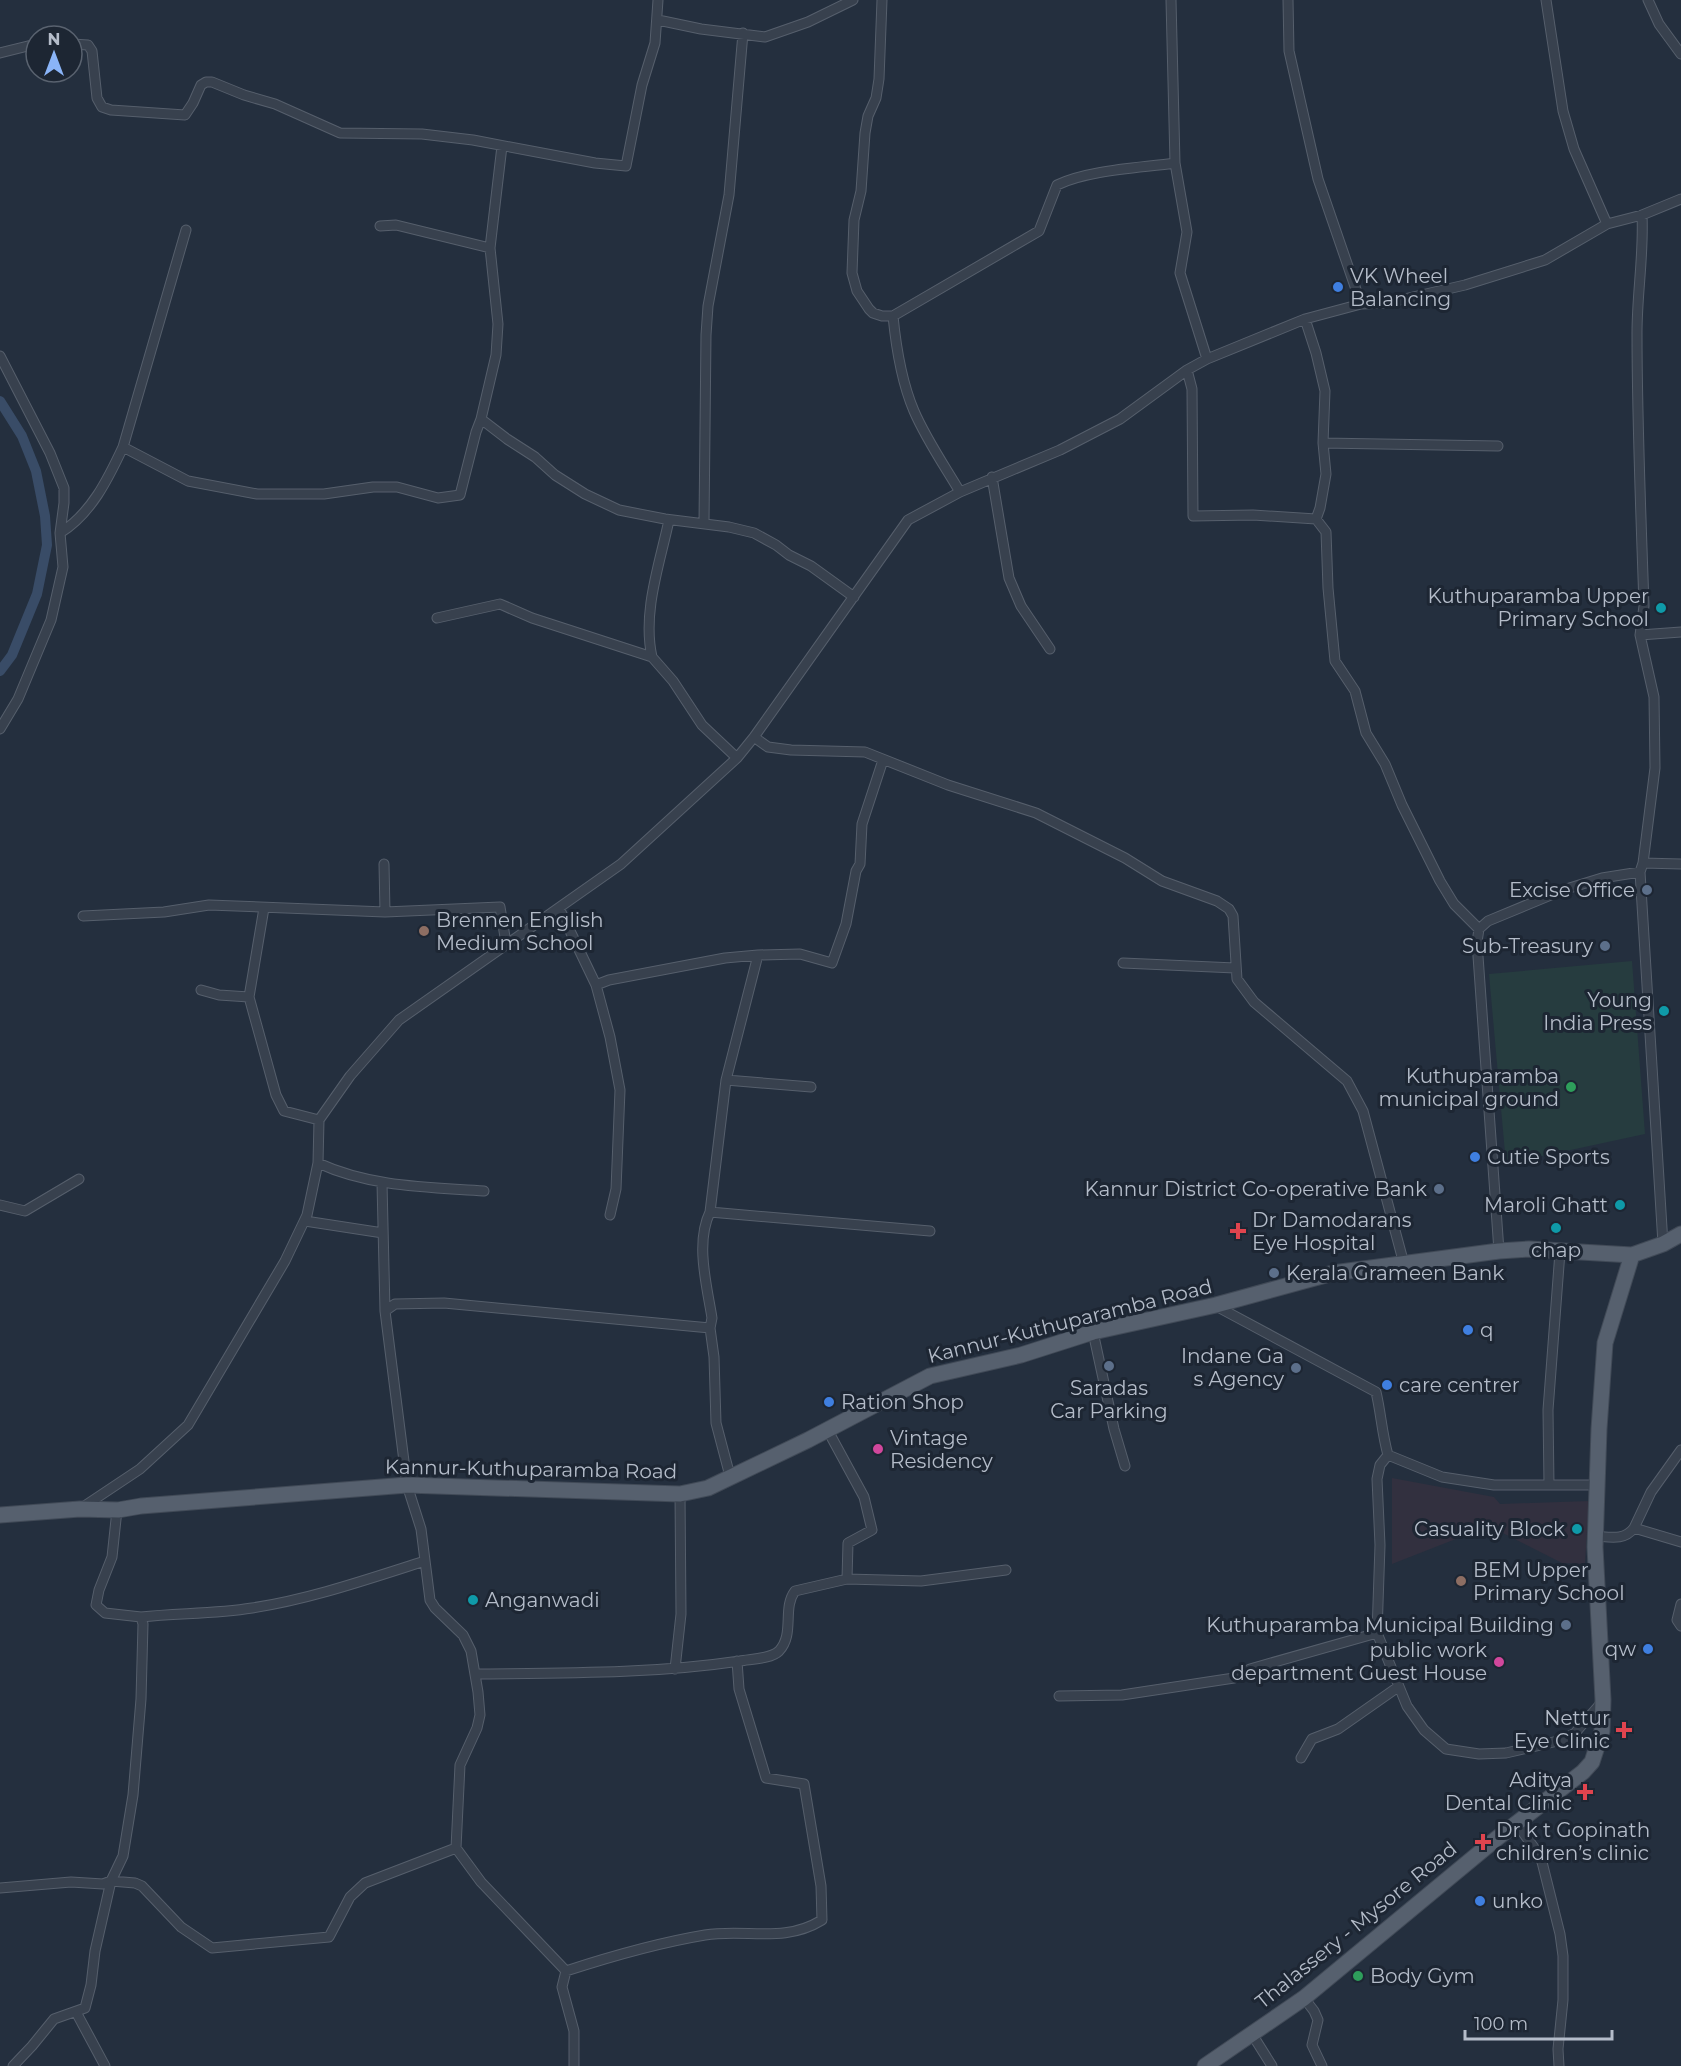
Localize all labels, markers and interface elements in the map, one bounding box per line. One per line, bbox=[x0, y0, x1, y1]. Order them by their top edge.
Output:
north arrow bbox=[24, 24, 84, 84]
text: N bbox=[48, 30, 60, 49]
place label: VK Wheel Balancing bbox=[1350, 264, 1451, 311]
marker: VK Wheel Balancing bbox=[1331, 280, 1345, 294]
place label: Kuthuparamba Upper Primary School bbox=[1428, 584, 1649, 631]
marker: Kuthuparamba Upper Primary School bbox=[1654, 601, 1668, 615]
place label: Excise Office bbox=[1509, 878, 1635, 902]
marker: Excise Office bbox=[1640, 883, 1654, 897]
place label: Brennen English Medium School bbox=[436, 908, 603, 955]
marker: Brennen English Medium School bbox=[417, 924, 431, 938]
place label: Sub-Treasury bbox=[1462, 934, 1593, 958]
marker: Sub-Treasury bbox=[1598, 939, 1612, 953]
place label: Young India Press bbox=[1543, 988, 1652, 1035]
marker: Young India Press bbox=[1657, 1004, 1671, 1018]
place label: Kuthuparamba municipal ground bbox=[1379, 1064, 1559, 1111]
marker: Kuthuparamba municipal ground bbox=[1564, 1080, 1578, 1094]
place label: Cutie Sports bbox=[1487, 1145, 1610, 1169]
marker: Cutie Sports bbox=[1468, 1150, 1482, 1164]
place label: Kannur District Co-operative Bank bbox=[1085, 1177, 1427, 1201]
marker: Kannur District Co-operative Bank bbox=[1432, 1182, 1446, 1196]
place label: Maroli Ghatt bbox=[1484, 1193, 1608, 1217]
marker: Maroli Ghatt bbox=[1613, 1198, 1627, 1212]
place label: Dr Damodarans Eye Hospital bbox=[1252, 1208, 1412, 1255]
marker: chap bbox=[1549, 1221, 1563, 1235]
marker: Dr Damodarans Eye Hospital bbox=[1229, 1222, 1247, 1240]
place label: chap bbox=[1531, 1238, 1581, 1262]
place label: Kerala Grameen Bank bbox=[1286, 1261, 1504, 1285]
marker: Kerala Grameen Bank bbox=[1267, 1266, 1281, 1280]
street label: Kannur-Kuthuparamba Road bbox=[925, 1274, 1215, 1368]
place label: q bbox=[1480, 1318, 1494, 1342]
marker: q bbox=[1461, 1323, 1475, 1337]
place label: Indane Ga s Agency bbox=[1181, 1344, 1284, 1391]
marker: Saradas Car Parking bbox=[1102, 1359, 1116, 1373]
marker: Indane Ga s Agency bbox=[1289, 1361, 1303, 1375]
place label: care centrer bbox=[1399, 1373, 1520, 1397]
place label: Saradas Car Parking bbox=[1050, 1376, 1168, 1423]
marker: care centrer bbox=[1380, 1378, 1394, 1392]
place label: Ration Shop bbox=[841, 1390, 964, 1414]
marker: Ration Shop bbox=[822, 1395, 836, 1409]
place label: Vintage Residency bbox=[890, 1426, 993, 1473]
marker: Vintage Residency bbox=[871, 1442, 885, 1456]
street label: Kannur-Kuthuparamba Road bbox=[385, 1454, 677, 1484]
place label: Casuality Block bbox=[1414, 1517, 1565, 1541]
marker: Casuality Block bbox=[1570, 1522, 1584, 1536]
place label: BEM Upper Primary School bbox=[1473, 1558, 1625, 1605]
marker: BEM Upper Primary School bbox=[1454, 1574, 1468, 1588]
place label: Anganwadi bbox=[485, 1588, 600, 1612]
marker: Anganwadi bbox=[466, 1593, 480, 1607]
place label: Kuthuparamba Municipal Building bbox=[1206, 1613, 1554, 1637]
marker: Kuthuparamba Municipal Building bbox=[1559, 1618, 1573, 1632]
place label: qw bbox=[1605, 1637, 1636, 1661]
place label: public work department Guest House bbox=[1231, 1638, 1487, 1685]
marker: qw bbox=[1641, 1642, 1655, 1656]
marker: public work department Guest House bbox=[1492, 1655, 1506, 1669]
place label: Nettur Eye Clinic bbox=[1514, 1706, 1610, 1753]
marker: Nettur Eye Clinic bbox=[1615, 1721, 1633, 1739]
place label: Aditya Dental Clinic bbox=[1445, 1768, 1572, 1815]
marker: Aditya Dental Clinic bbox=[1576, 1783, 1594, 1801]
place label: Dr k t Gopinath children’s clinic bbox=[1496, 1818, 1650, 1865]
marker: Dr k t Gopinath children’s clinic bbox=[1474, 1833, 1492, 1851]
street label: Thalassery - Mysore Road bbox=[1251, 1836, 1461, 2014]
place label: unko bbox=[1492, 1889, 1543, 1913]
marker: unko bbox=[1473, 1894, 1487, 1908]
place label: Body Gym bbox=[1370, 1964, 1475, 1988]
marker: Body Gym bbox=[1351, 1969, 1365, 1983]
scale bar bbox=[1465, 2003, 1612, 2041]
text: 100 m bbox=[1474, 2013, 1528, 2035]

